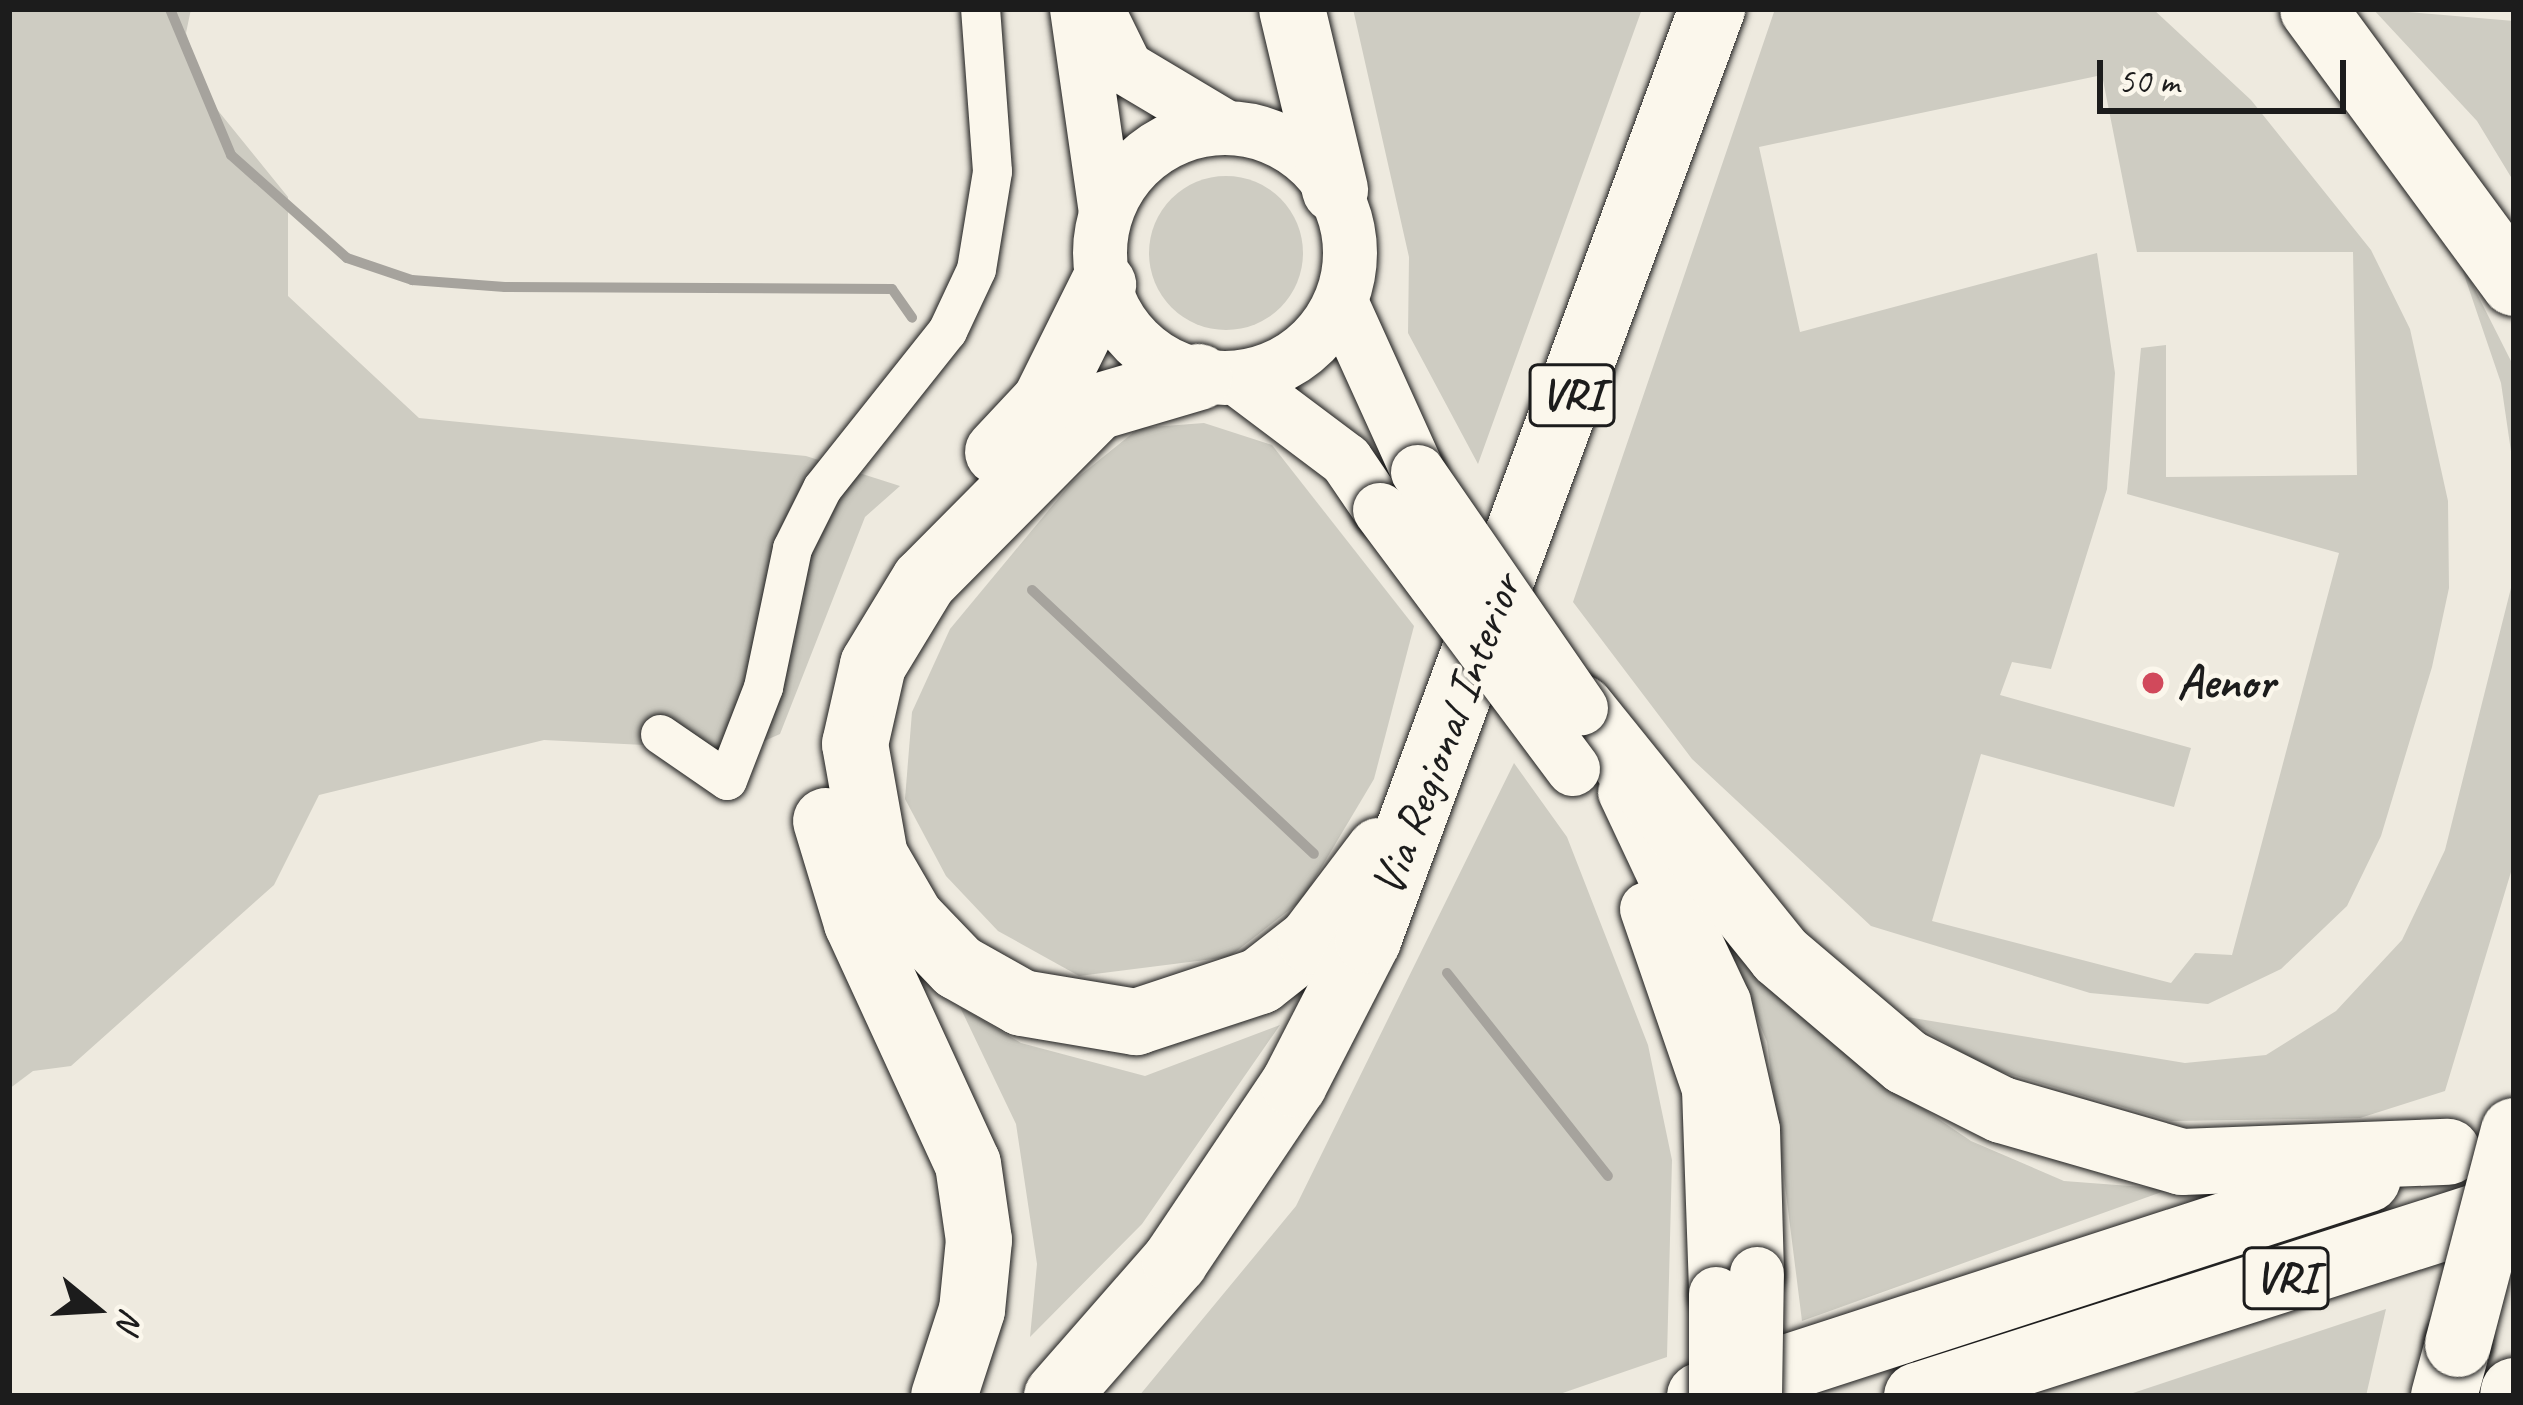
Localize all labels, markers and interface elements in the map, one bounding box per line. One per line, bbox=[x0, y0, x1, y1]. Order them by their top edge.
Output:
scale bar bbox=[2103, 36, 2352, 110]
text: 50 m bbox=[2118, 58, 2179, 104]
road number: VRI bbox=[1527, 356, 1617, 434]
street label: Via Regional Interior bbox=[1358, 565, 1534, 905]
place label: Aenor bbox=[2177, 654, 2274, 712]
marker: Aenor bbox=[2140, 670, 2166, 696]
road number: VRI bbox=[2241, 1239, 2331, 1317]
north arrow bbox=[36, 1249, 156, 1369]
text: N bbox=[107, 1304, 153, 1336]

